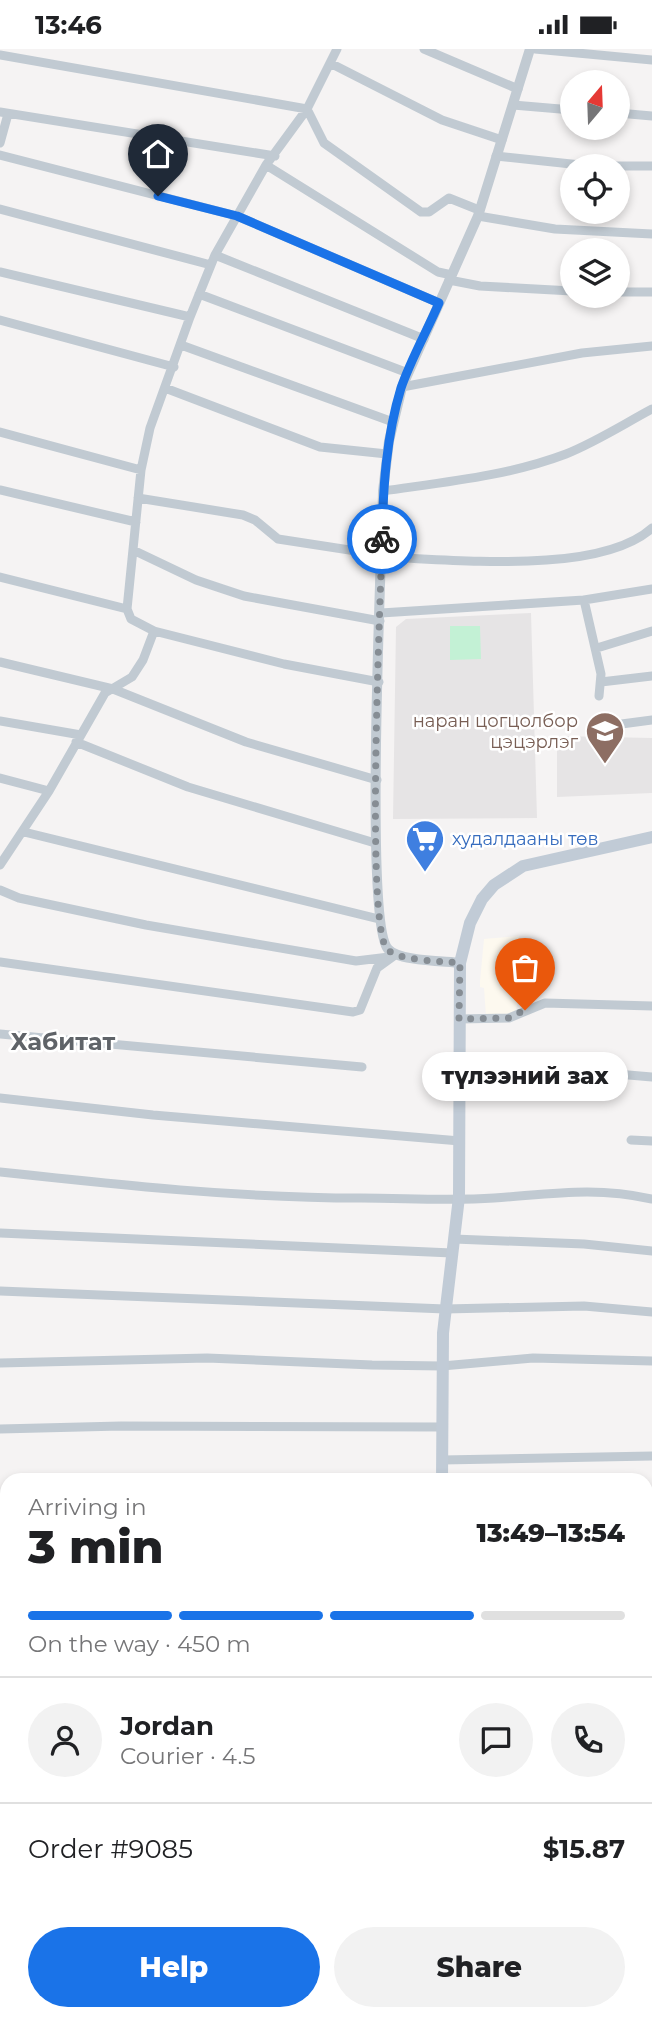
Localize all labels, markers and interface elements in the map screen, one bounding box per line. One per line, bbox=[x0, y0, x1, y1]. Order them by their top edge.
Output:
text: 13:46 bbox=[35, 9, 102, 41]
north arrow bbox=[560, 70, 630, 140]
map controls bbox=[560, 70, 630, 308]
pin bbox=[128, 124, 188, 196]
icon: home bbox=[139, 135, 177, 173]
button: locate bbox=[560, 154, 630, 224]
button: layers bbox=[560, 238, 630, 308]
courier bbox=[347, 504, 417, 574]
icon: bike bbox=[363, 520, 401, 558]
place label: наран цогцолбор цэцэрлэг bbox=[413, 710, 578, 753]
school or university icon: наран цогцолбор цэцэрлэг bbox=[584, 710, 626, 765]
supermarket icon: худалдааны төв bbox=[404, 818, 446, 873]
place label: худалдааны төв bbox=[452, 828, 599, 850]
pin bbox=[495, 938, 555, 1010]
icon: bag bbox=[506, 949, 544, 987]
district label: Хабитат bbox=[11, 1027, 116, 1056]
callout: түлээний зах bbox=[422, 1052, 628, 1101]
text: түлээний зах bbox=[441, 1062, 609, 1090]
text: Arriving in bbox=[28, 1493, 147, 1521]
text: 13:49–13:54 bbox=[476, 1517, 625, 1549]
text: 3 min bbox=[28, 1518, 164, 1575]
text: On the way · 450 m bbox=[28, 1630, 251, 1658]
button: person bbox=[28, 1703, 102, 1777]
button: chat bbox=[459, 1703, 533, 1777]
button: phone bbox=[551, 1703, 625, 1777]
text: Jordan bbox=[120, 1710, 214, 1742]
text: Courier · 4.5 bbox=[120, 1742, 255, 1770]
text: Order #9085 bbox=[28, 1833, 193, 1865]
text: $15.87 bbox=[543, 1833, 625, 1865]
button: Help bbox=[28, 1927, 320, 2007]
button: Share bbox=[334, 1927, 625, 2007]

